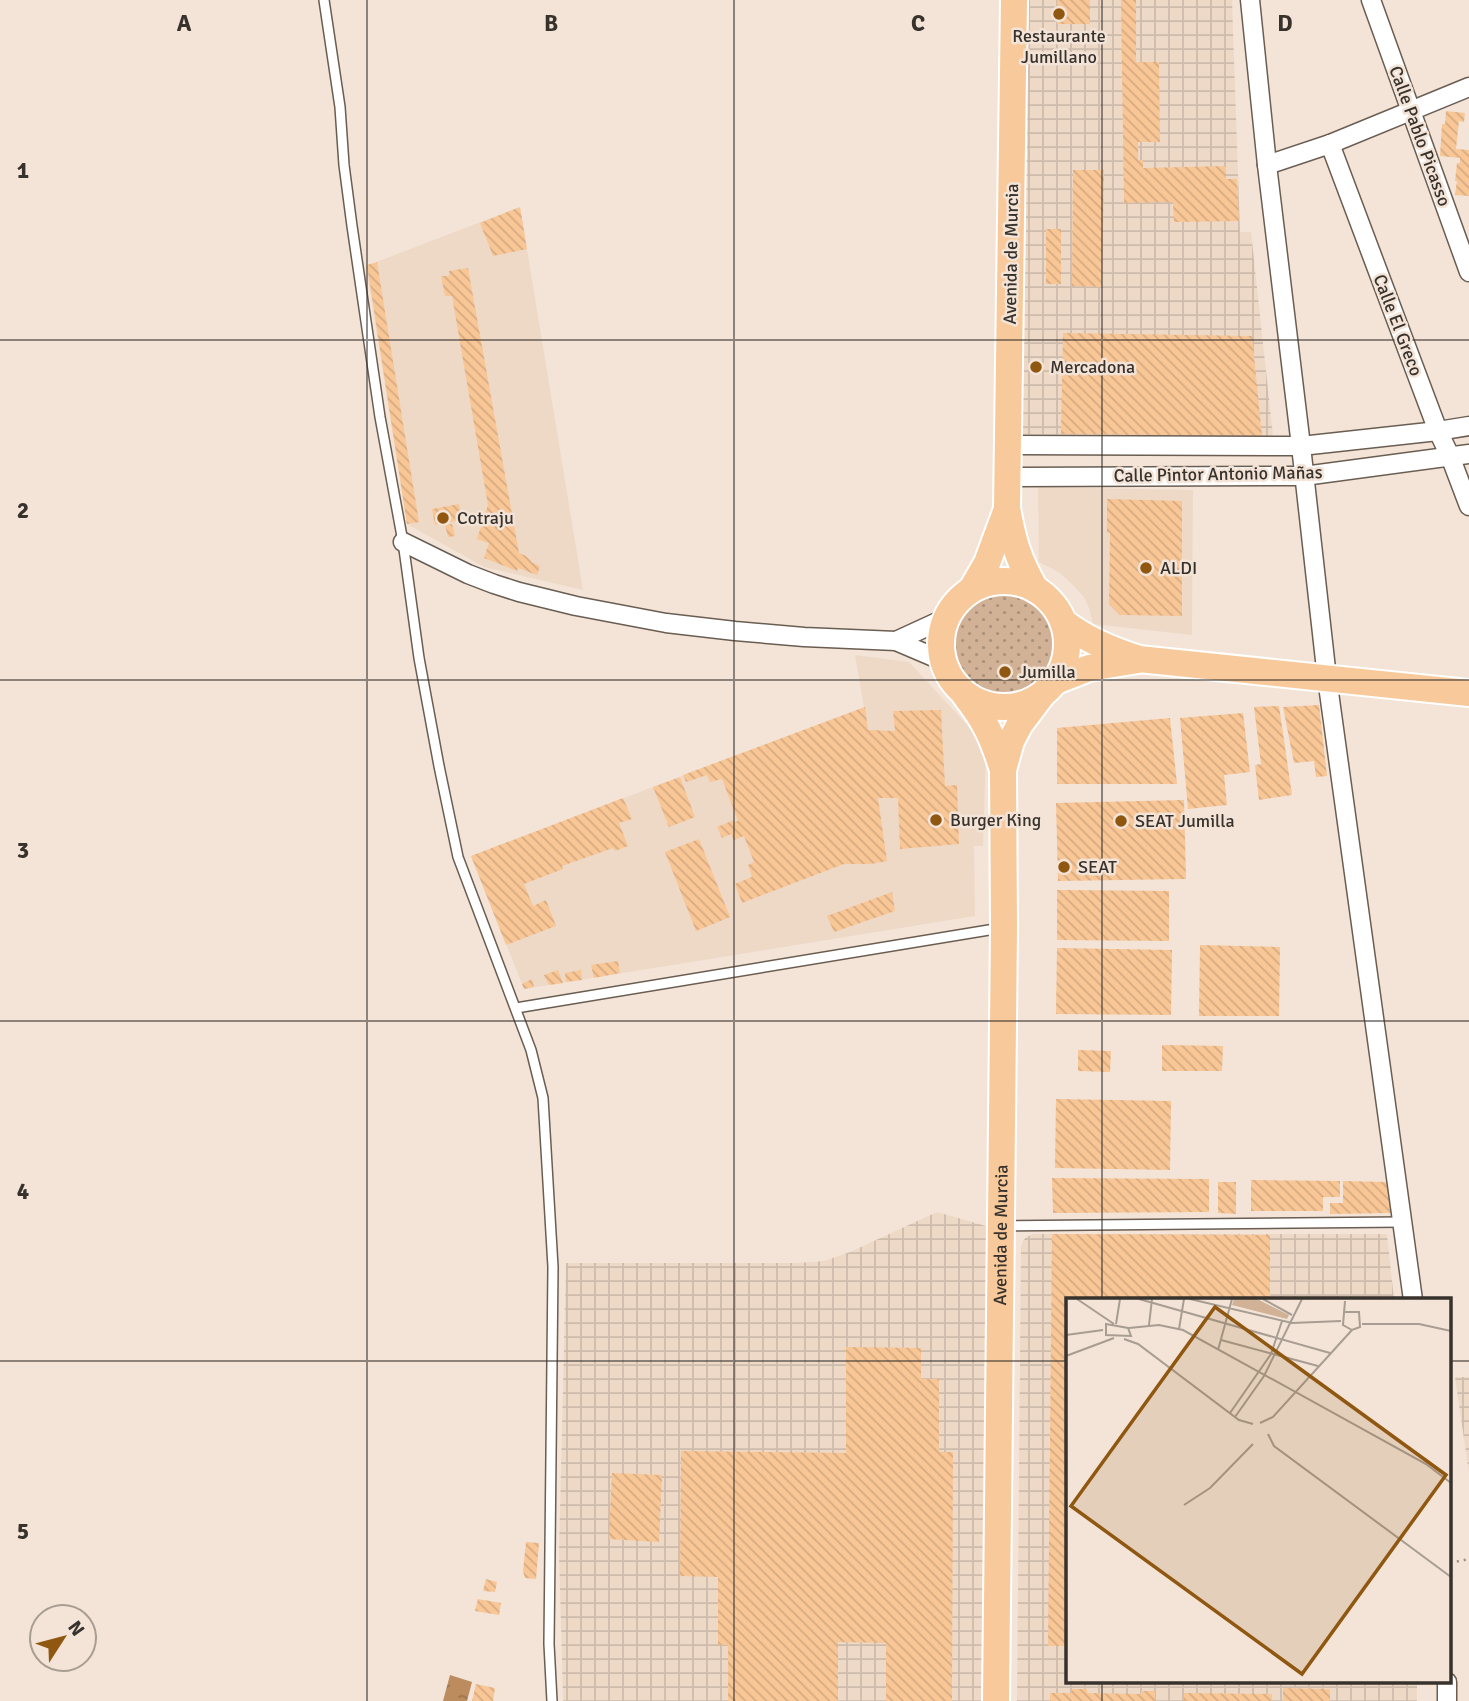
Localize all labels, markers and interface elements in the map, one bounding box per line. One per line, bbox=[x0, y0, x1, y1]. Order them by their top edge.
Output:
marker: Restaurante Jumillano bbox=[1051, 6, 1067, 22]
text: A bbox=[177, 9, 192, 38]
text: B bbox=[544, 9, 558, 38]
text: C bbox=[911, 9, 925, 38]
text: D bbox=[1277, 9, 1293, 38]
place label: Restaurante Jumillano bbox=[1012, 25, 1106, 68]
street label: Calle Pablo Picasso bbox=[1384, 63, 1456, 209]
text: 1 bbox=[17, 156, 29, 185]
street label: Avenida de Murcia bbox=[999, 183, 1023, 325]
street label: Calle El Greco bbox=[1369, 271, 1427, 379]
place label: Mercadona bbox=[1050, 356, 1135, 378]
marker: Mercadona bbox=[1028, 359, 1044, 375]
street label: Calle Pintor Antonio Mañas bbox=[1113, 461, 1323, 487]
text: 2 bbox=[17, 496, 29, 525]
place label: Cotraju bbox=[457, 507, 514, 529]
marker: Cotraju bbox=[435, 510, 451, 526]
place label: ALDI bbox=[1160, 557, 1197, 579]
marker: ALDI bbox=[1138, 560, 1154, 576]
place label: Jumilla bbox=[1019, 661, 1076, 683]
marker: Jumilla bbox=[997, 664, 1013, 680]
place label: Burger King bbox=[950, 809, 1041, 831]
place label: SEAT Jumilla bbox=[1135, 810, 1235, 832]
marker: Burger King bbox=[928, 812, 944, 828]
marker: SEAT Jumilla bbox=[1113, 813, 1129, 829]
text: 3 bbox=[17, 836, 29, 865]
place label: SEAT bbox=[1078, 856, 1117, 878]
marker: SEAT bbox=[1056, 859, 1072, 875]
street label: Avenida de Murcia bbox=[989, 1164, 1013, 1306]
text: 4 bbox=[17, 1177, 29, 1206]
inset map bbox=[1066, 1298, 1452, 1684]
text: 5 bbox=[17, 1517, 29, 1546]
north arrow bbox=[28, 1603, 98, 1673]
text: N bbox=[62, 1616, 90, 1641]

